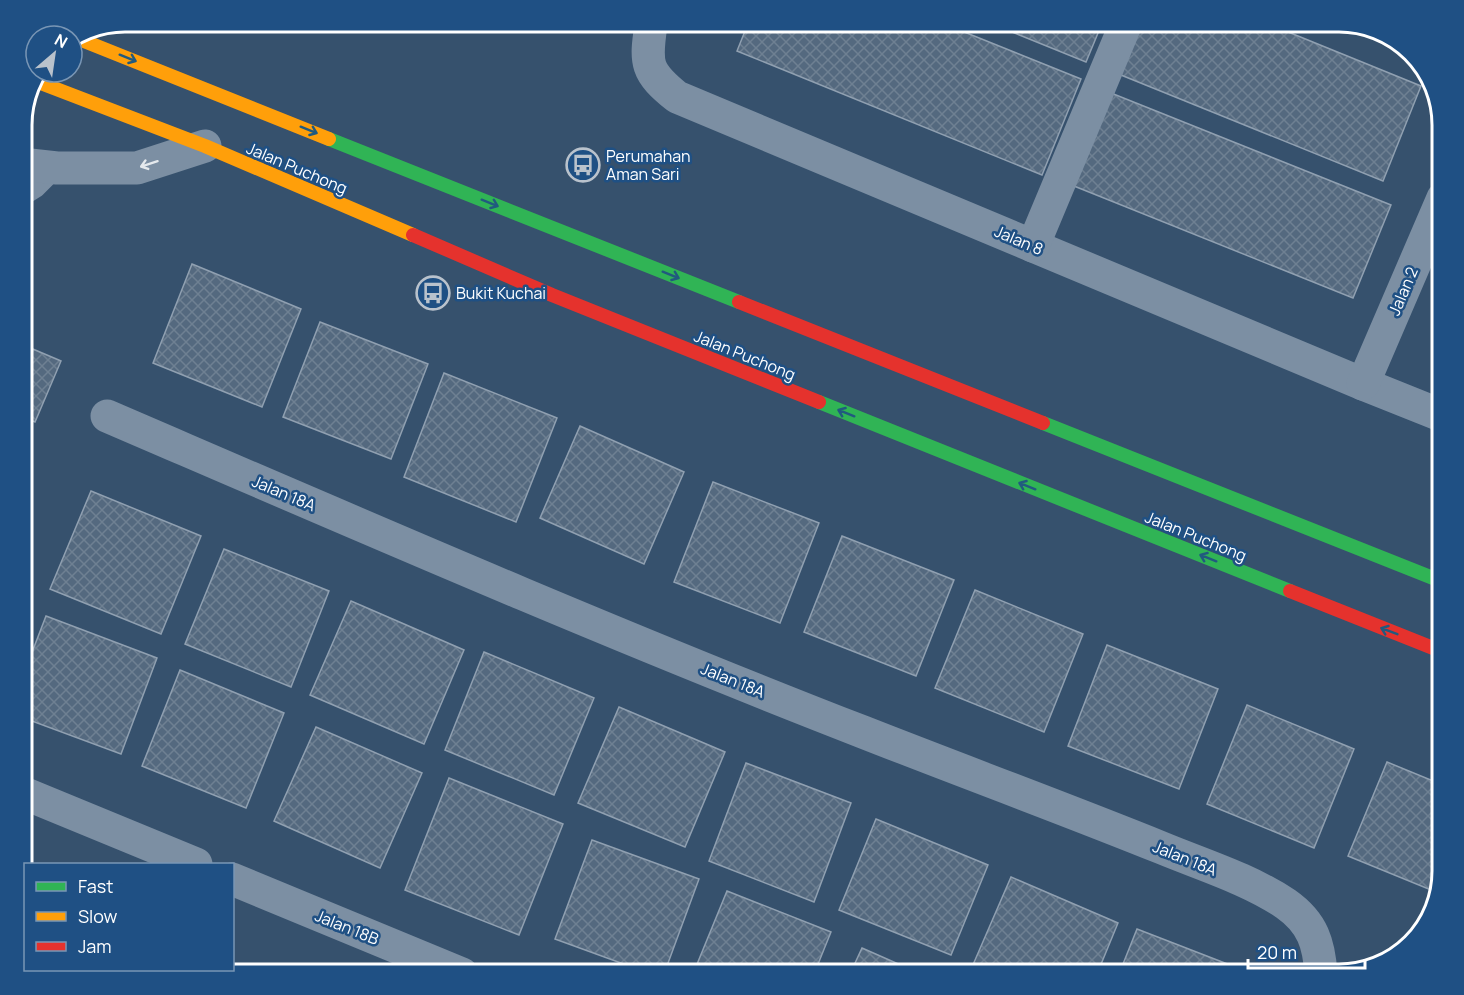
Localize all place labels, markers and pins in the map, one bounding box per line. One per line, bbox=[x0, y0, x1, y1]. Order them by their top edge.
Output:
place label: Perumahan Aman Sari bbox=[606, 145, 691, 185]
bus stop icon: Perumahan Aman Sari bbox=[565, 147, 601, 183]
bus stop icon: Bukit Kuchai bbox=[415, 275, 451, 311]
place label: Bukit Kuchai bbox=[456, 282, 546, 304]

